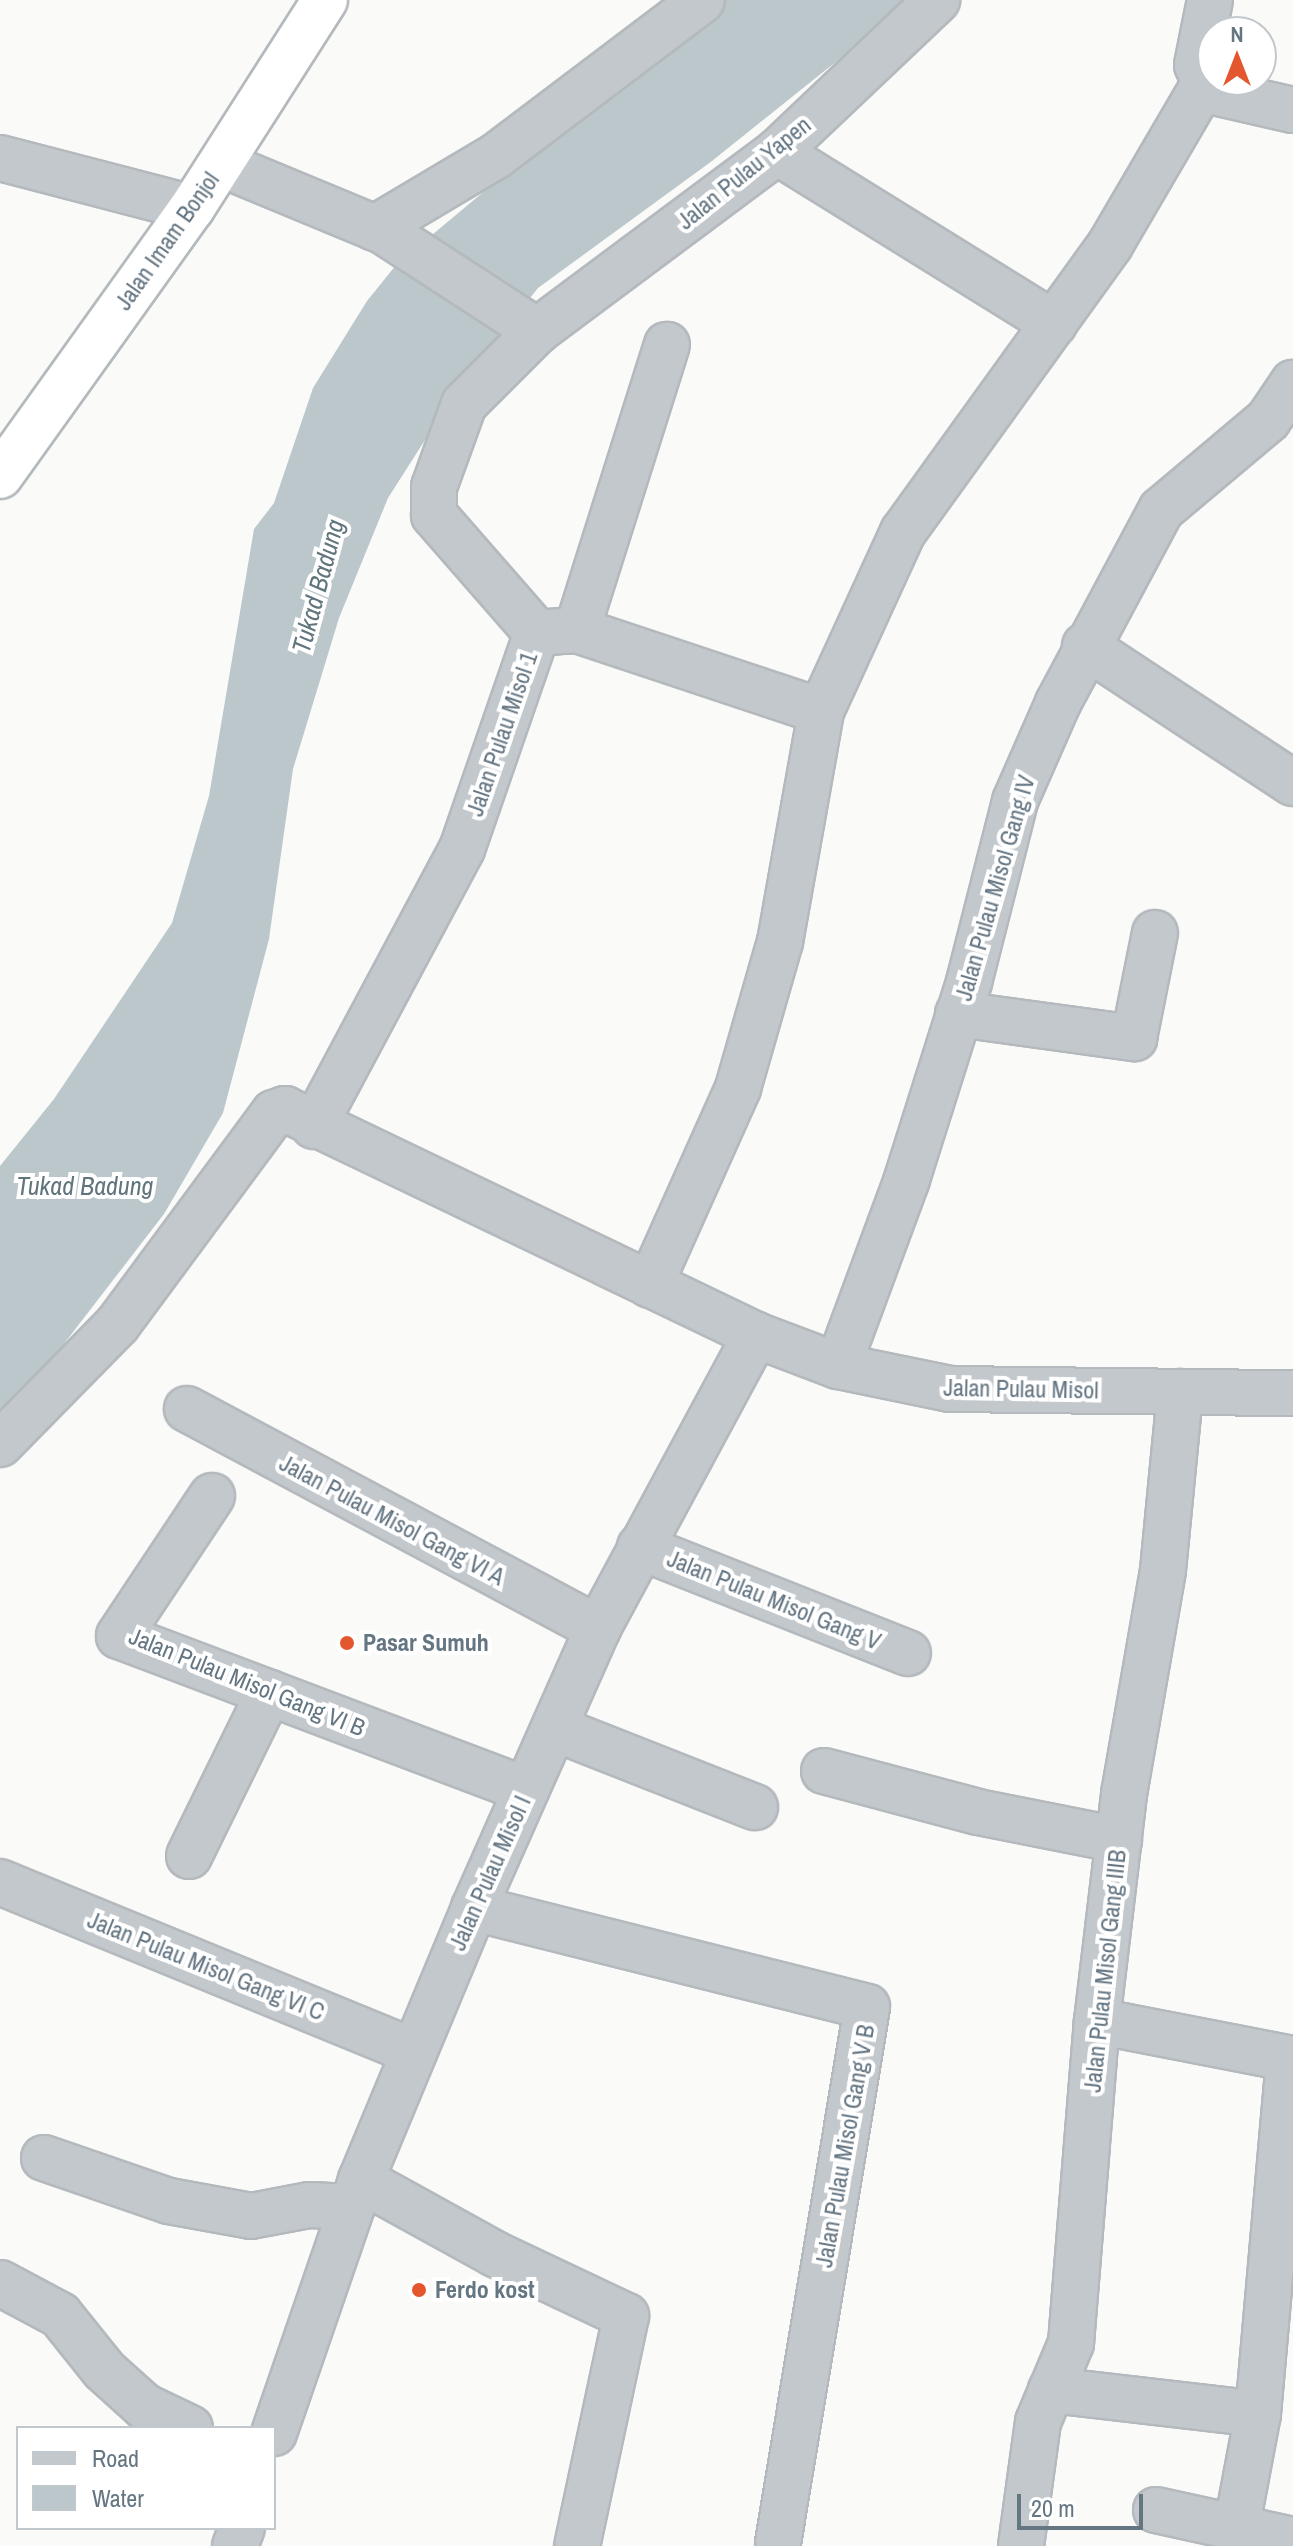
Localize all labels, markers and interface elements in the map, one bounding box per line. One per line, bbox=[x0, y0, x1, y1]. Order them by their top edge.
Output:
north arrow bbox=[1197, 16, 1277, 96]
text: N bbox=[1230, 19, 1244, 49]
street label: Jalan Pulau Yapen bbox=[671, 110, 817, 236]
street label: Jalan Imam Bonjol bbox=[109, 166, 225, 316]
water label: Tukad Badung bbox=[285, 516, 351, 656]
street label: Jalan Pulau Misol 1 bbox=[460, 648, 544, 820]
street label: Jalan Pulau Misol Gang IV bbox=[949, 772, 1041, 1004]
water label: Tukad Badung bbox=[17, 1170, 153, 1202]
street label: Jalan Pulau Misol bbox=[943, 1373, 1099, 1405]
street label: Jalan Pulau Misol Gang VI A bbox=[274, 1448, 510, 1592]
street label: Jalan Pulau Misol Gang V bbox=[663, 1544, 885, 1656]
street label: Jalan Pulau Misol Gang VI B bbox=[125, 1622, 369, 1742]
place label: Pasar Sumuh bbox=[363, 1629, 489, 1657]
marker: Pasar Sumuh bbox=[338, 1634, 356, 1652]
street label: Jalan Pulau Misol I bbox=[443, 1791, 537, 1955]
street label: Jalan Pulau Misol Gang IIIB bbox=[1078, 1848, 1132, 2094]
street label: Jalan Pulau Misol Gang VI C bbox=[83, 1905, 329, 2027]
street label: Jalan Pulau Misol Gang V B bbox=[809, 2022, 881, 2270]
place label: Ferdo kost bbox=[435, 2276, 535, 2304]
marker: Ferdo kost bbox=[410, 2281, 428, 2299]
legend bbox=[16, 2426, 276, 2530]
text: Road bbox=[92, 2442, 139, 2474]
scale bar bbox=[1021, 2478, 1147, 2528]
text: Water bbox=[92, 2482, 144, 2514]
text: 20 m bbox=[1031, 2492, 1075, 2524]

